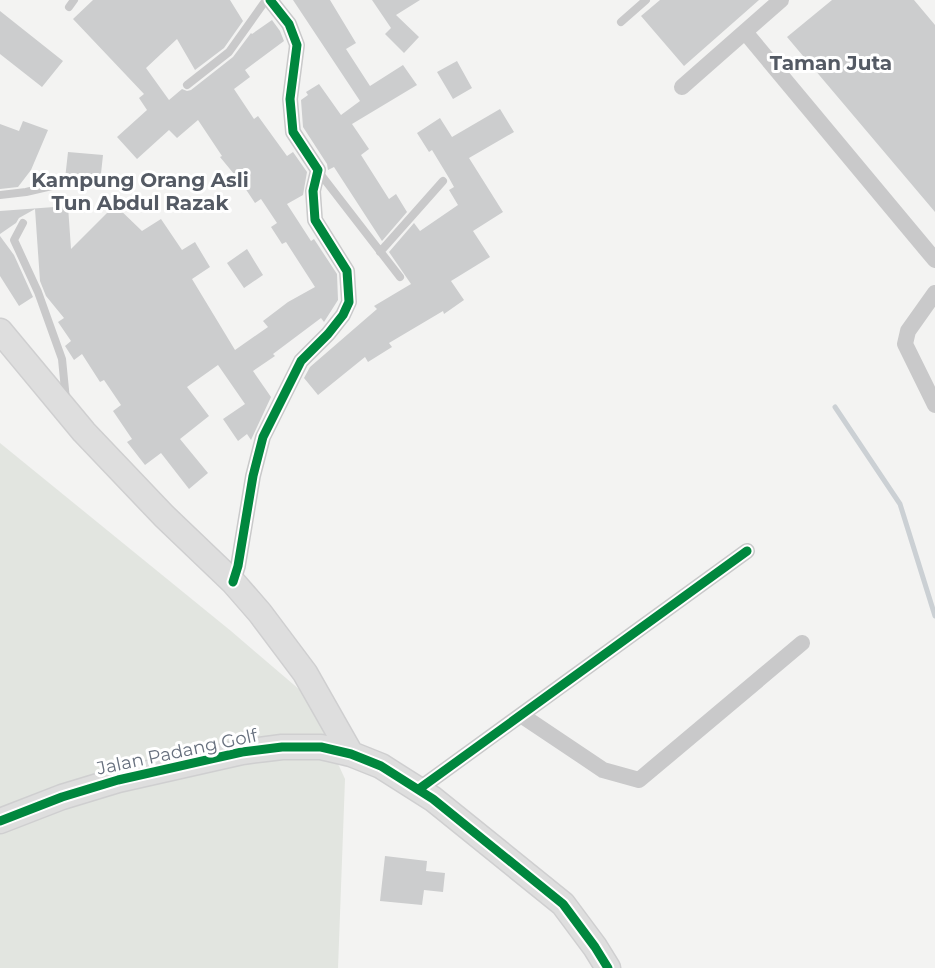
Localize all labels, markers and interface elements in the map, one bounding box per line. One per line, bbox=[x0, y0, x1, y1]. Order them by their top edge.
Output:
district label: Taman Juta bbox=[770, 51, 892, 75]
district label: Kampung Orang Asli Tun Abdul Razak bbox=[31, 168, 249, 215]
street label: Jalan Padang Golf bbox=[94, 724, 260, 780]

